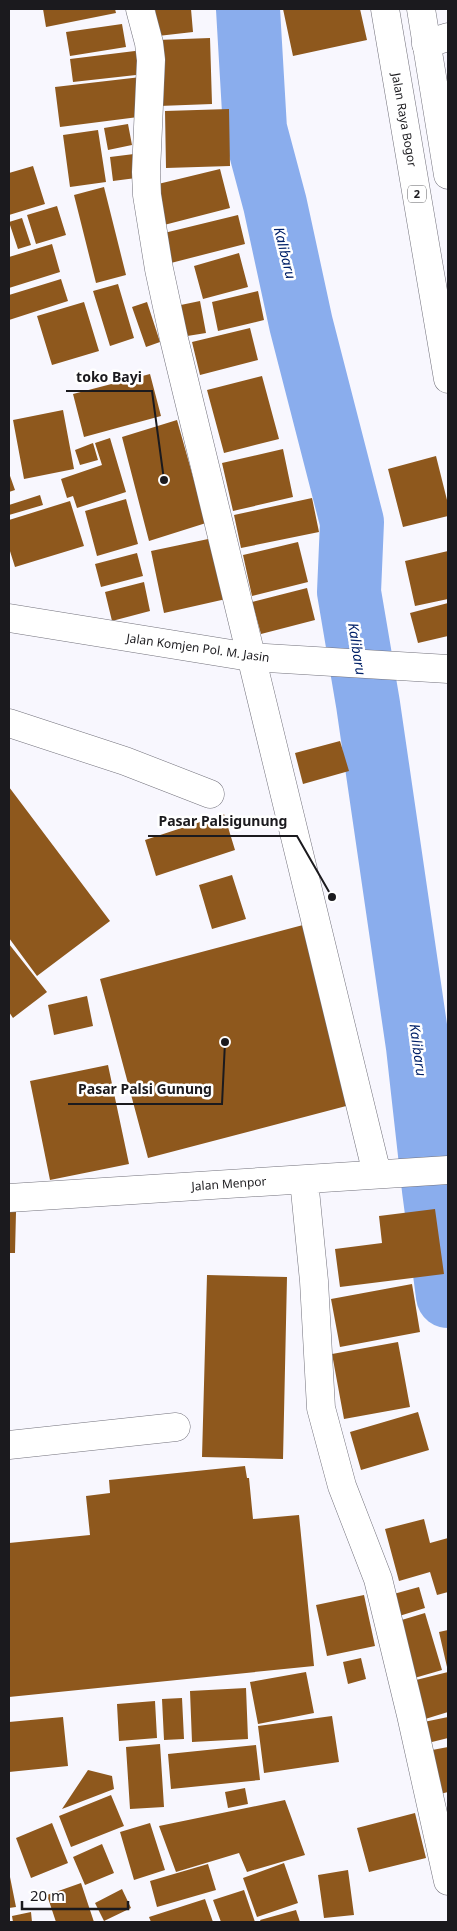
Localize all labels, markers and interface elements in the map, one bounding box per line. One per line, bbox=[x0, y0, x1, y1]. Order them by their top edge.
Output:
street label: Jalan Raya Bogor bbox=[388, 71, 421, 168]
road number: 2 bbox=[408, 185, 426, 202]
water label: Kalibaru bbox=[270, 225, 301, 281]
callout: toko Bayi bbox=[66, 362, 152, 391]
text: toko Bayi bbox=[76, 367, 142, 386]
water label: Kalibaru bbox=[344, 621, 371, 676]
street label: Jalan Komjen Pol. M. Jasin bbox=[125, 629, 271, 666]
callout: Pasar Palsigunung bbox=[148, 807, 297, 836]
text: Pasar Palsigunung bbox=[159, 811, 287, 830]
water label: Kalibaru bbox=[405, 1022, 432, 1077]
callout: Pasar Palsi Gunung bbox=[68, 1075, 222, 1104]
text: Pasar Palsi Gunung bbox=[78, 1079, 212, 1098]
street label: Jalan Menpor bbox=[190, 1172, 267, 1195]
scale bar bbox=[22, 1878, 129, 1910]
text: 20 m bbox=[30, 1885, 65, 1905]

